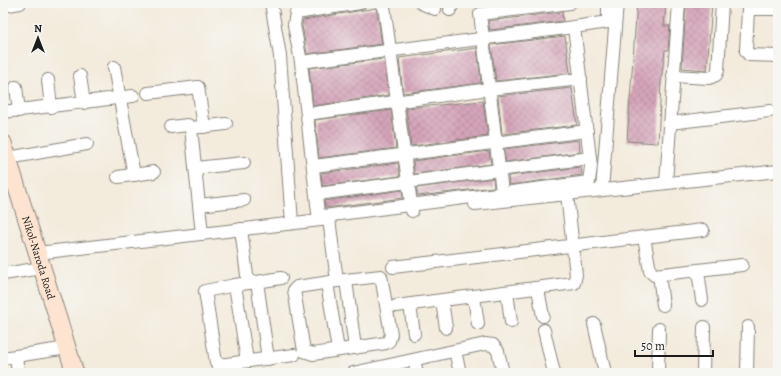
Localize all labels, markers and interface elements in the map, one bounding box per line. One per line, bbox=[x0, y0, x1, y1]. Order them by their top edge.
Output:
north arrow bbox=[18, 18, 58, 58]
text: N bbox=[34, 21, 42, 36]
street label: Nikol-Naroda Road bbox=[19, 214, 59, 301]
scale bar bbox=[635, 332, 713, 358]
text: 50 m bbox=[641, 338, 665, 354]

